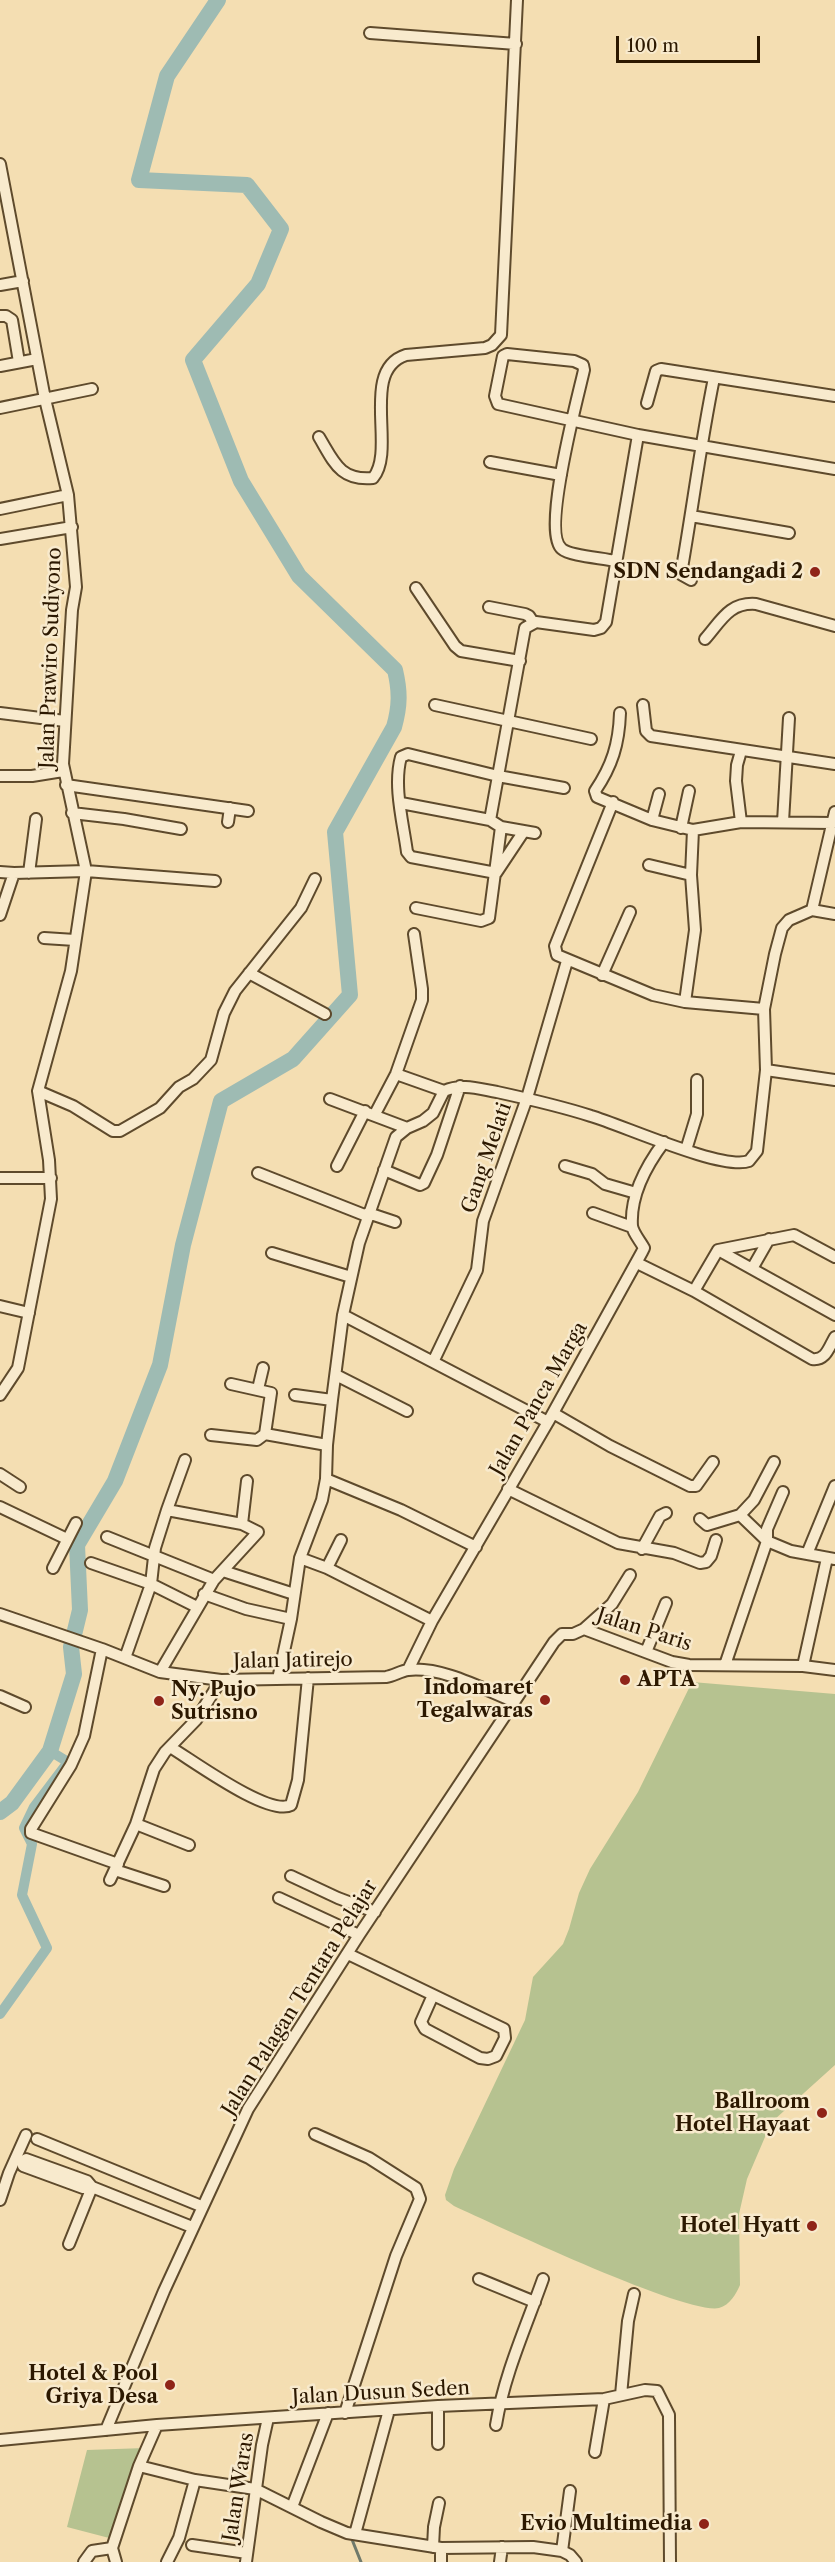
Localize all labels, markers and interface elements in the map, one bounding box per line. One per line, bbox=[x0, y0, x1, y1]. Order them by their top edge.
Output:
scale bar bbox=[619, 24, 763, 62]
text: 100 m bbox=[627, 35, 679, 57]
street label: Jalan Prawiro Sudiyono bbox=[35, 547, 67, 769]
place label: SDN Sendangadi 2 bbox=[613, 560, 803, 584]
marker: SDN Sendangadi 2 bbox=[808, 565, 822, 579]
street label: Gang Melati bbox=[457, 1099, 517, 1217]
street label: Jalan Panca Marga bbox=[485, 1318, 593, 1480]
street label: Jalan Paris bbox=[594, 1603, 694, 1657]
street label: Jalan Jatirejo bbox=[233, 1648, 353, 1674]
place label: APTA bbox=[637, 1668, 696, 1692]
marker: APTA bbox=[618, 1673, 632, 1687]
place label: Indomaret Tegalwaras bbox=[417, 1676, 533, 1723]
place label: Ny. Pujo Sutrisno bbox=[171, 1678, 258, 1725]
marker: Indomaret Tegalwaras bbox=[538, 1693, 552, 1707]
marker: Ny. Pujo Sutrisno bbox=[152, 1694, 166, 1708]
street label: Jalan Palagan Tentara Pelajar bbox=[217, 1875, 383, 2121]
place label: Ballroom Hotel Hayaat bbox=[675, 2090, 810, 2137]
marker: Ballroom Hotel Hayaat bbox=[815, 2106, 829, 2120]
place label: Hotel Hyatt bbox=[680, 2214, 800, 2238]
marker: Hotel Hyatt bbox=[805, 2219, 819, 2233]
place label: Hotel & Pool Griya Desa bbox=[28, 2362, 158, 2409]
street label: Jalan Dusun Seden bbox=[291, 2376, 471, 2410]
marker: Hotel & Pool Griya Desa bbox=[163, 2378, 177, 2392]
street label: Jalan Waras bbox=[219, 2431, 259, 2543]
place label: Evio Multimedia bbox=[520, 2512, 692, 2536]
marker: Evio Multimedia bbox=[697, 2517, 711, 2531]

